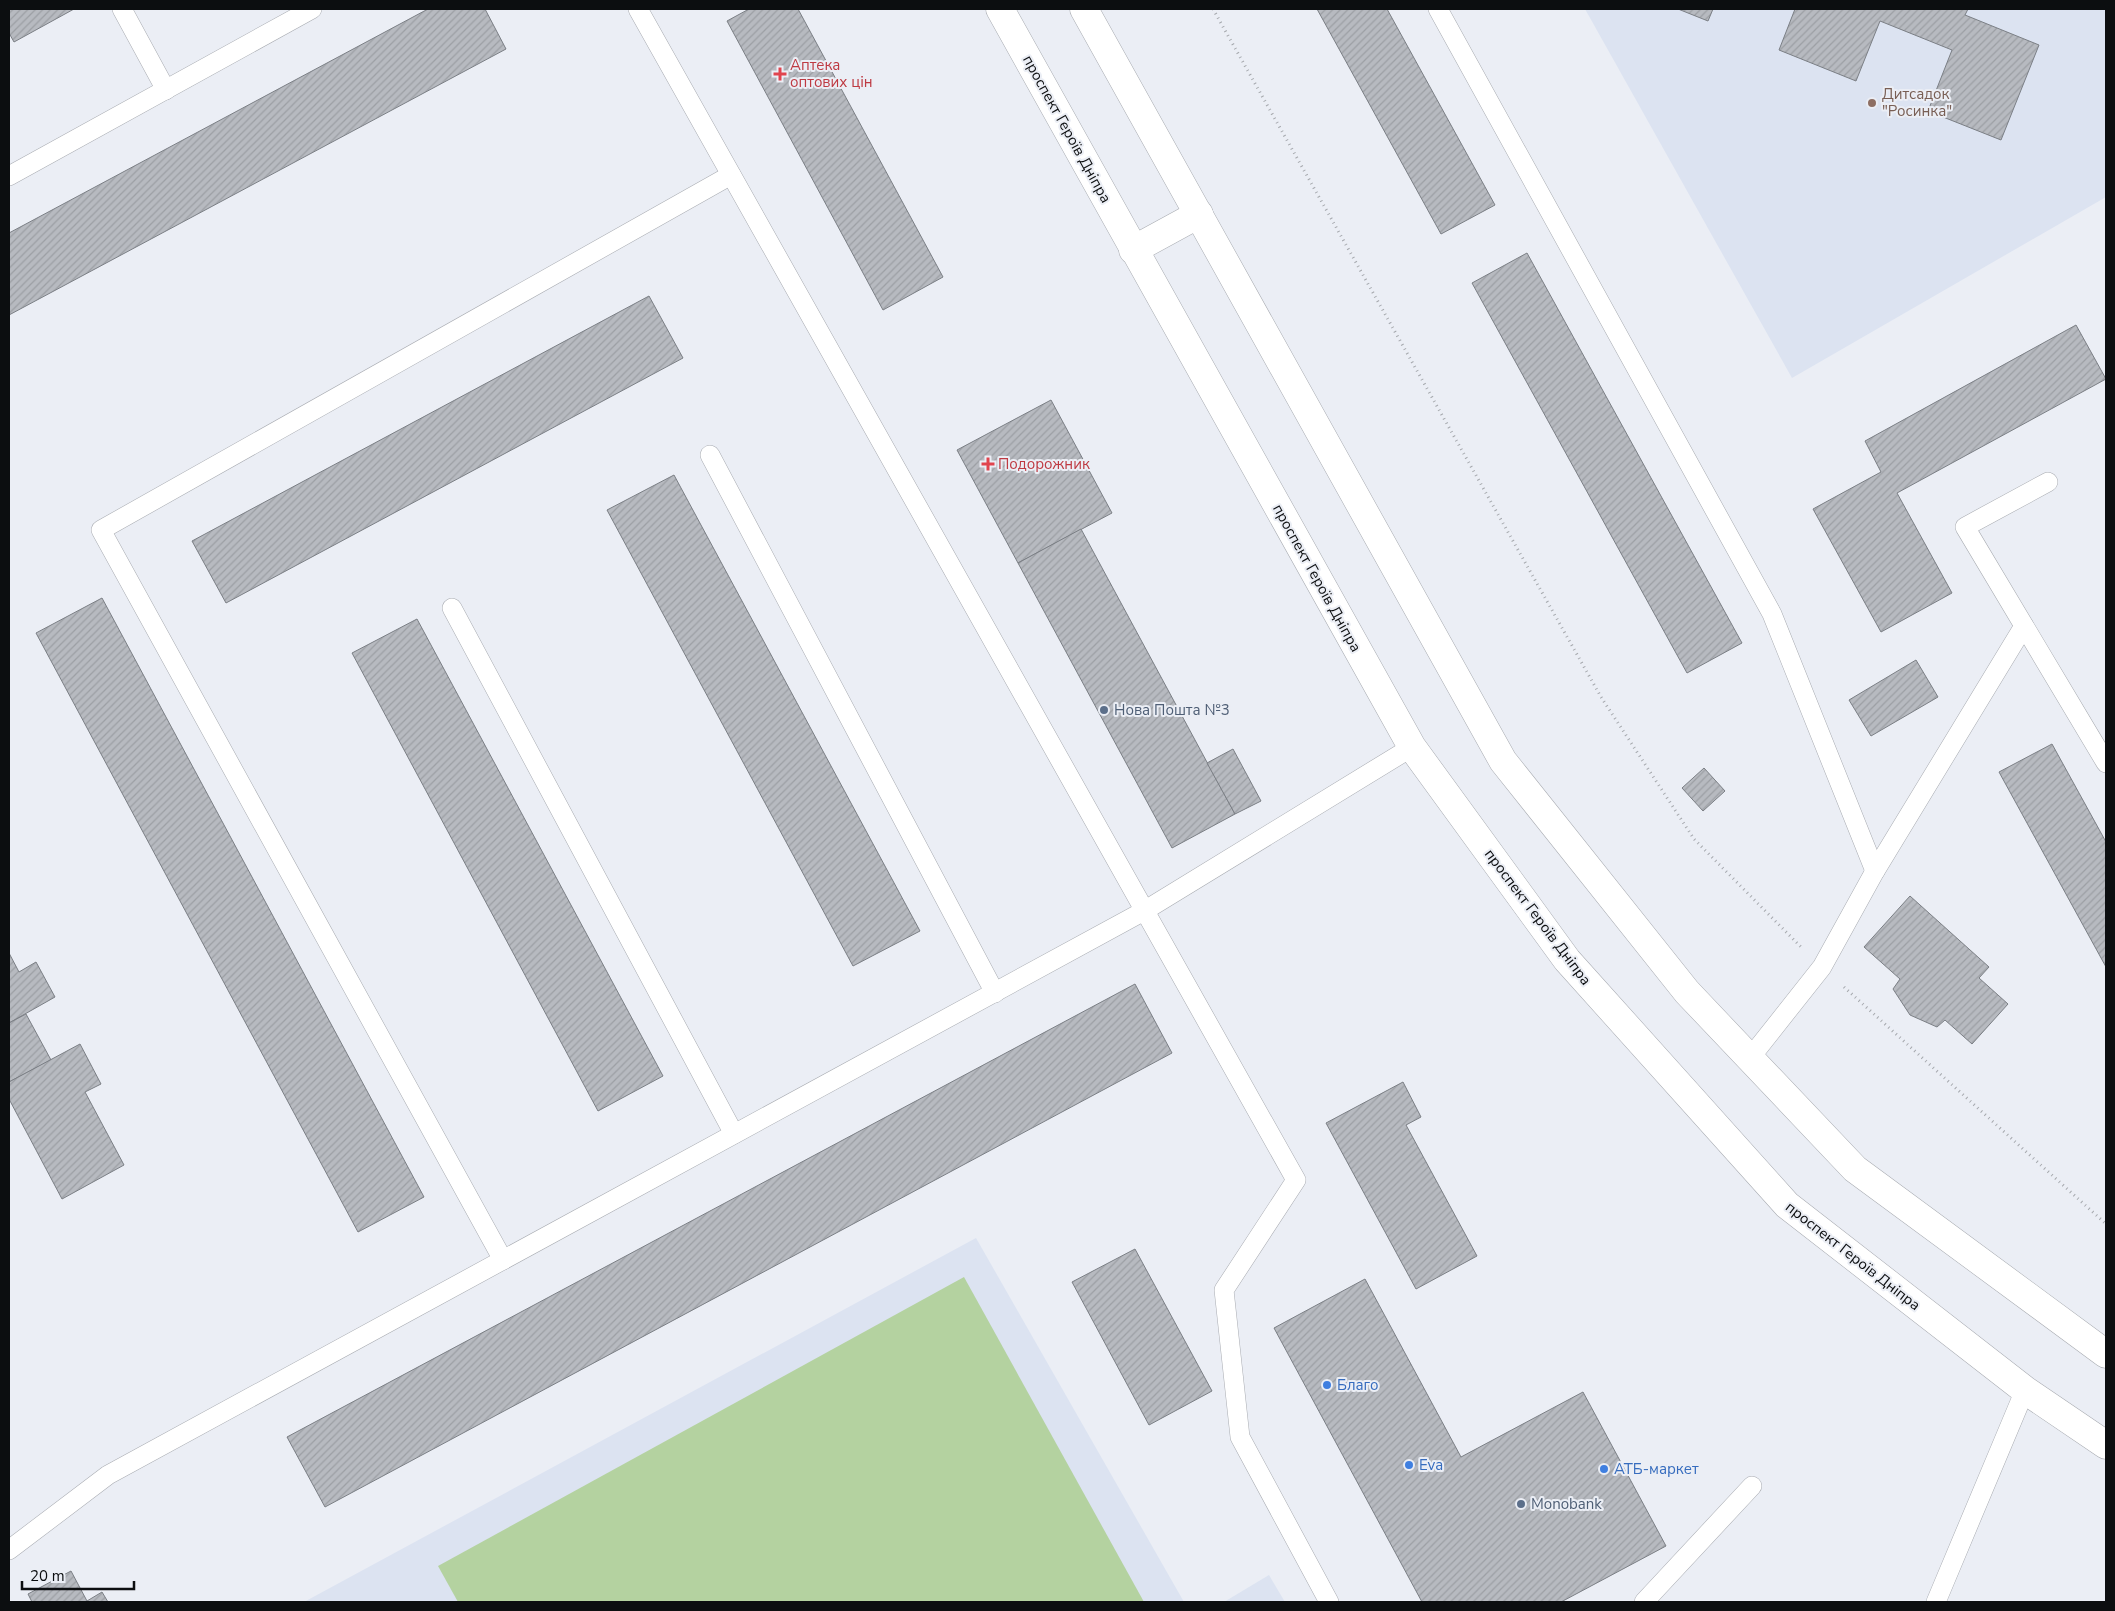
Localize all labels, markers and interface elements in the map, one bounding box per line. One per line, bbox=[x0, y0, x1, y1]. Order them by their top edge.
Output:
street label: проспект Героїв Дніпра bbox=[1018, 52, 1116, 206]
place label: Аптека оптових цін bbox=[790, 55, 873, 92]
marker: Аптека оптових цін bbox=[774, 68, 786, 80]
place label: Дитсадок "Росинка" bbox=[1882, 84, 1952, 121]
marker: Дитсадок "Росинка" bbox=[1866, 97, 1878, 109]
place label: Подорожник bbox=[998, 454, 1090, 474]
marker: Подорожник bbox=[982, 458, 994, 470]
street label: проспект Героїв Дніпра bbox=[1268, 501, 1366, 655]
place label: Нова Пошта №3 bbox=[1114, 700, 1230, 720]
marker: Нова Пошта №3 bbox=[1098, 704, 1110, 716]
street label: проспект Героїв Дніпра bbox=[1480, 845, 1596, 989]
street label: проспект Героїв Дніпра bbox=[1781, 1197, 1925, 1315]
place label: Благо bbox=[1337, 1375, 1379, 1395]
marker: Благо bbox=[1321, 1379, 1333, 1391]
place label: Eva bbox=[1419, 1455, 1443, 1475]
marker: Eva bbox=[1403, 1459, 1415, 1471]
place label: АТБ-маркет bbox=[1614, 1459, 1699, 1479]
marker: АТБ-маркет bbox=[1598, 1463, 1610, 1475]
place label: Monobank bbox=[1531, 1494, 1602, 1514]
marker: Monobank bbox=[1515, 1498, 1527, 1510]
scale bar bbox=[22, 1558, 135, 1590]
text: 20 m bbox=[30, 1566, 65, 1586]

